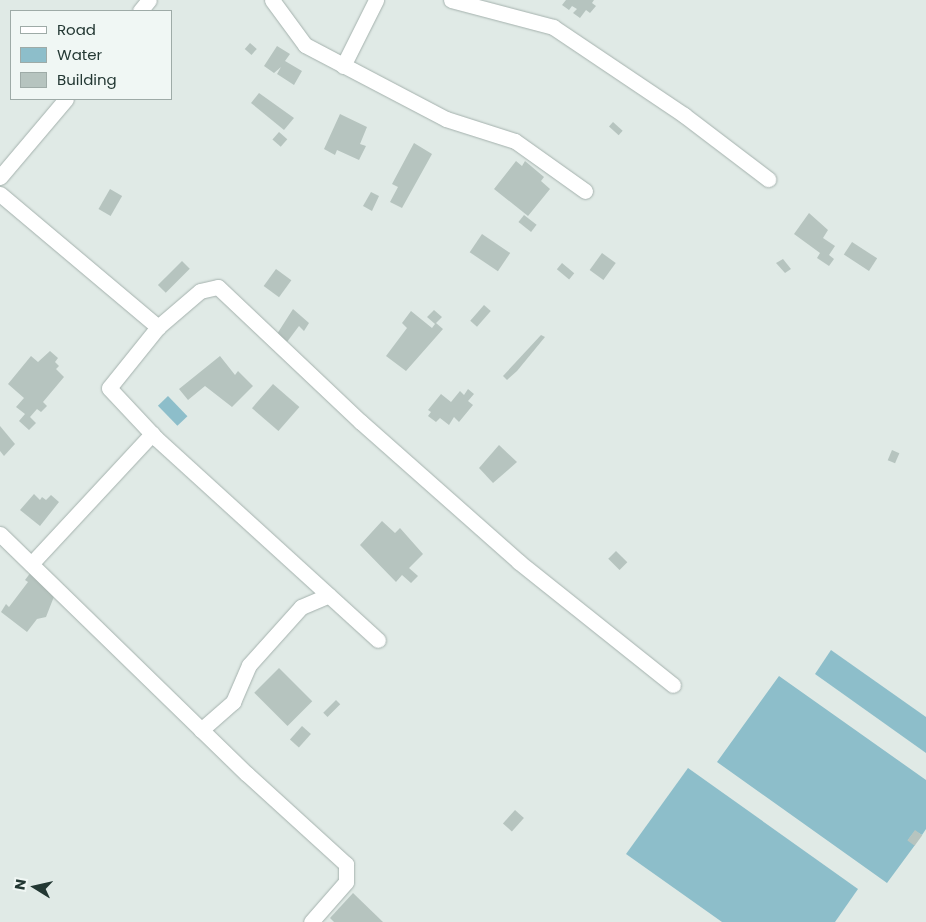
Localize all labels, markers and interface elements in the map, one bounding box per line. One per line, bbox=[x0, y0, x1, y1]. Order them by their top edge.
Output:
legend bbox=[10, 10, 172, 100]
text: Road bbox=[57, 19, 96, 40]
text: Water bbox=[57, 44, 102, 65]
text: Building bbox=[57, 69, 117, 90]
north arrow bbox=[10, 862, 60, 912]
text: N bbox=[9, 877, 31, 891]

